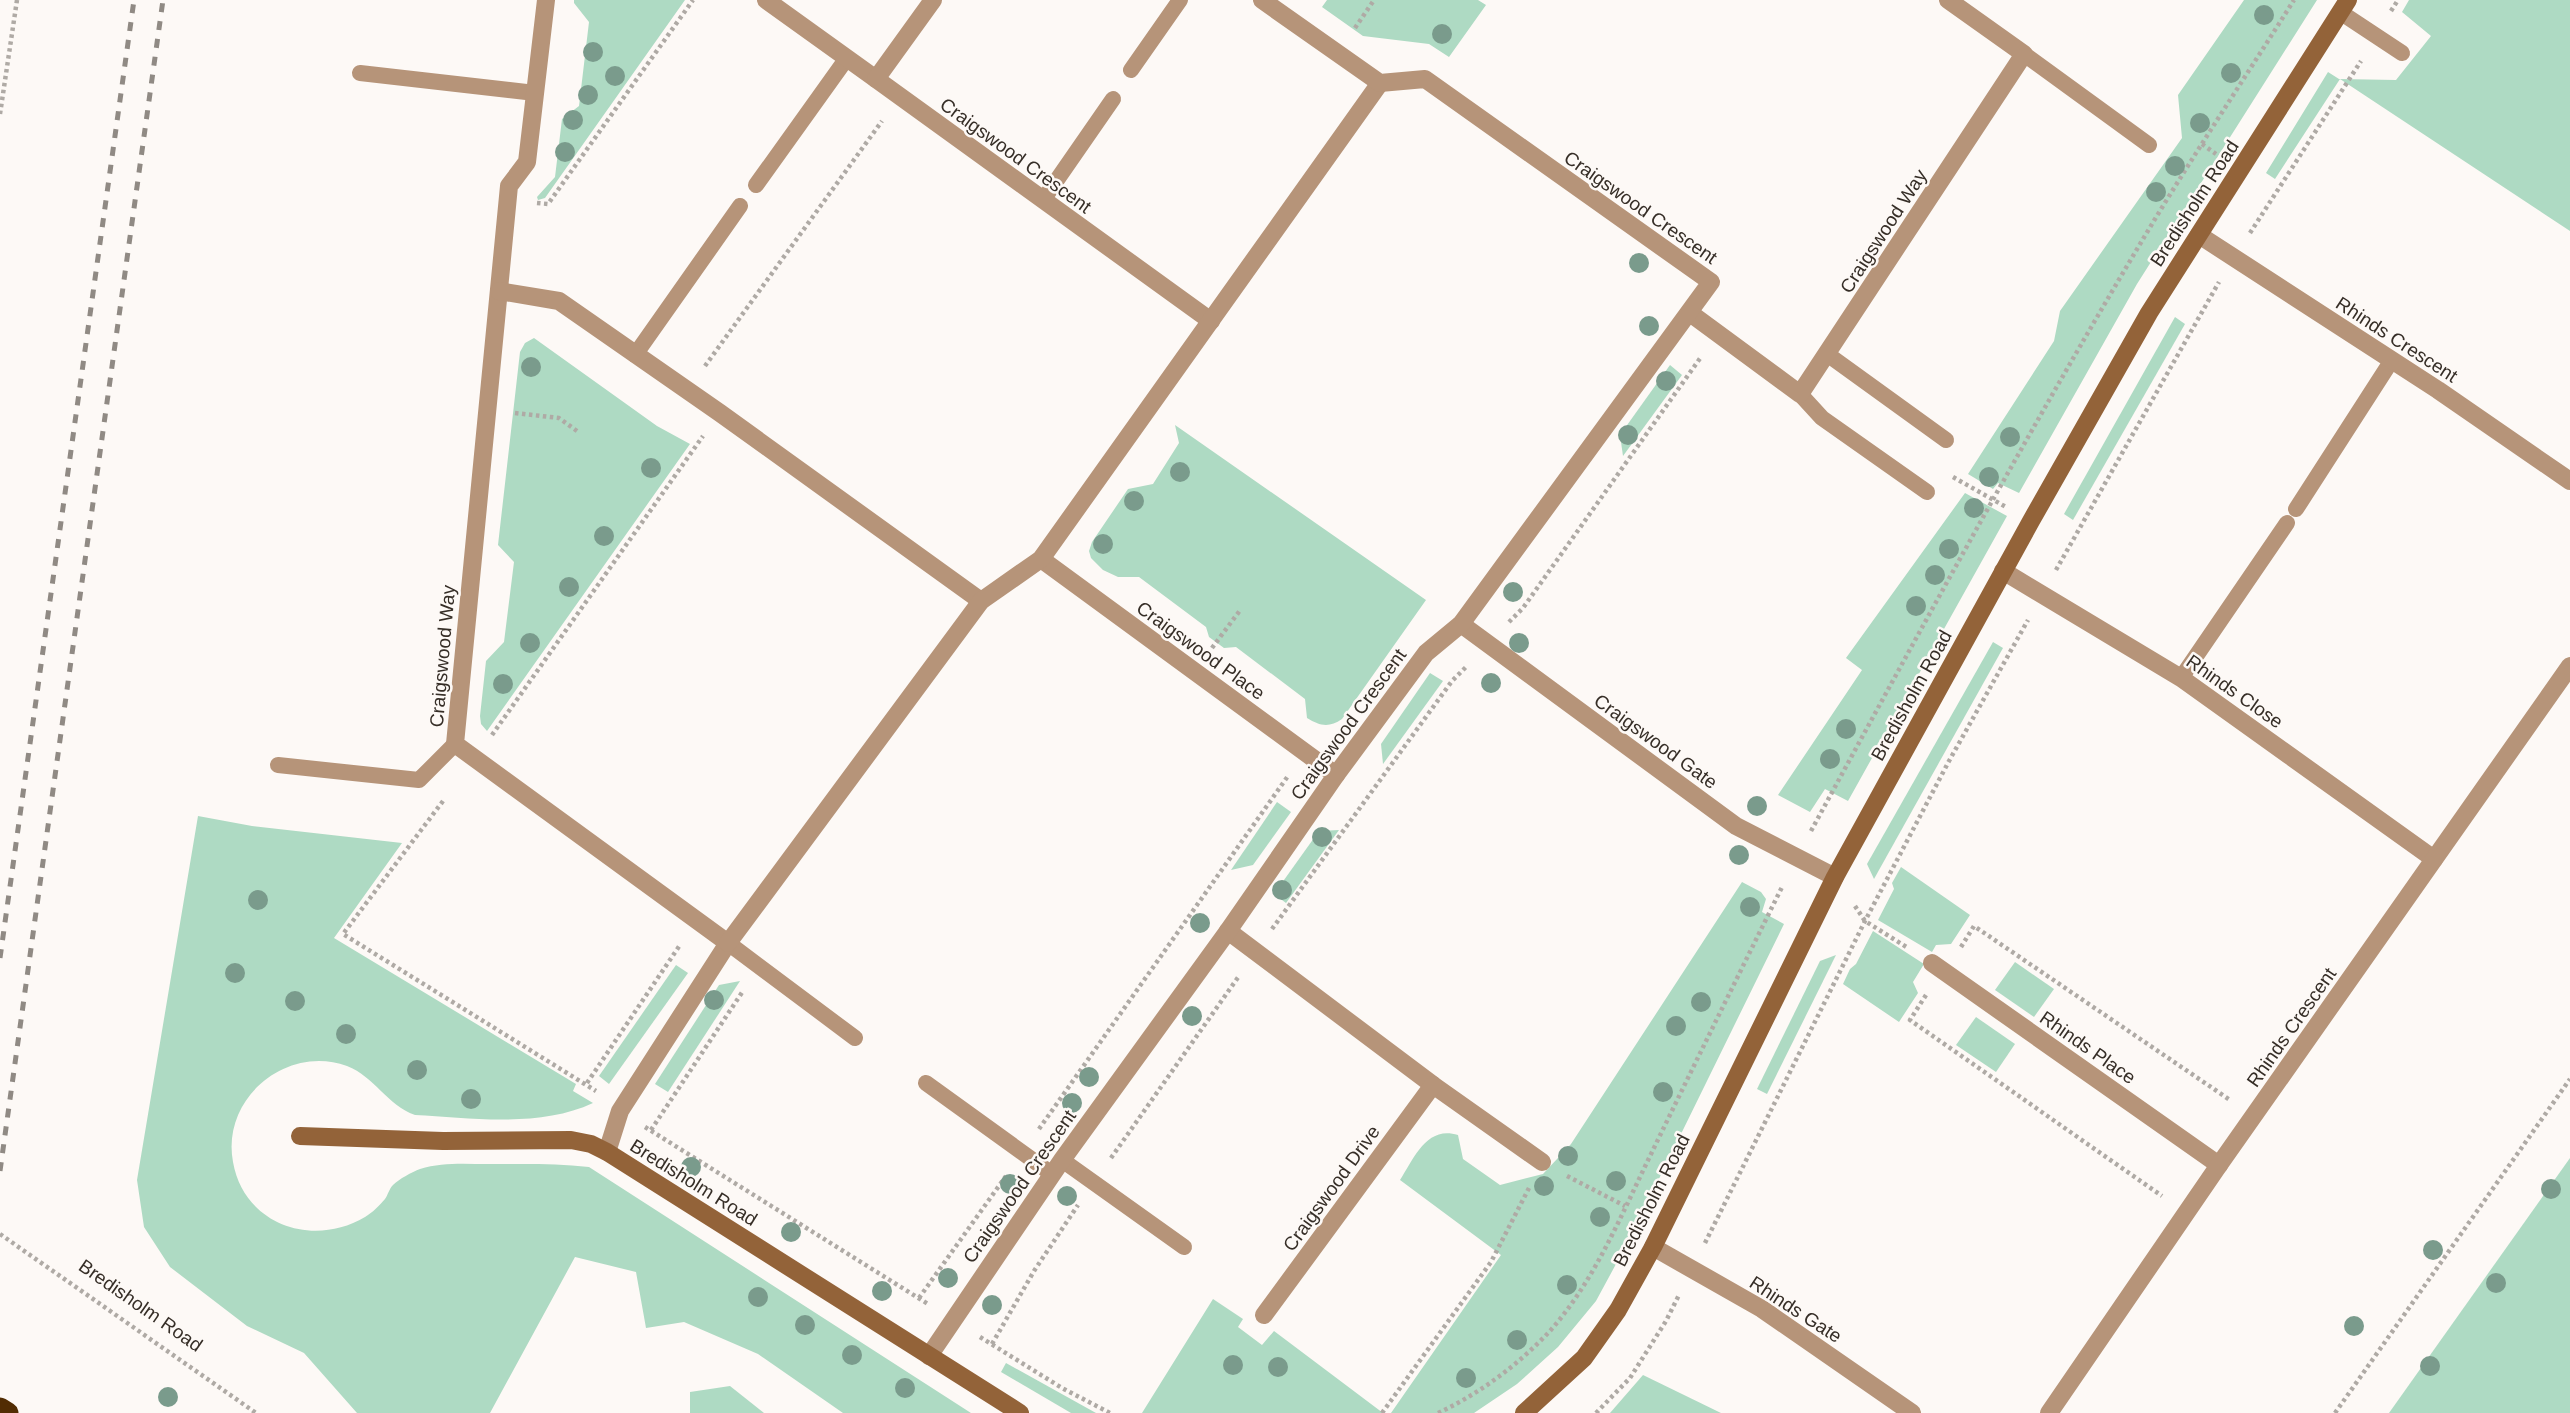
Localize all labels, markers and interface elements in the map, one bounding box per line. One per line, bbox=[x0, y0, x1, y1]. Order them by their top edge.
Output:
street label: Craigswood Crescent bbox=[936, 94, 1096, 218]
street label: Bredisholm Road bbox=[2146, 136, 2243, 270]
street label: Craigswood Crescent bbox=[1560, 147, 1722, 269]
street label: Craigswood Way bbox=[1836, 165, 1931, 297]
street label: Rhinds Crescent bbox=[2332, 292, 2462, 387]
street label: Craigswood Way bbox=[426, 583, 459, 728]
street label: Craigswood Place bbox=[1133, 597, 1269, 704]
street label: Bredisholm Road bbox=[1867, 626, 1956, 764]
street label: Craigswood Crescent bbox=[1287, 644, 1411, 804]
street label: Rhinds Close bbox=[2182, 650, 2287, 732]
street label: Craigswood Gate bbox=[1590, 690, 1721, 793]
street label: Rhinds Crescent bbox=[2243, 963, 2341, 1091]
street label: Rhinds Place bbox=[2036, 1007, 2140, 1088]
street label: Craigswood Crescent bbox=[959, 1105, 1081, 1267]
street label: Craigswood Drive bbox=[1279, 1121, 1384, 1255]
street label: Bredisholm Road bbox=[1609, 1131, 1694, 1270]
street label: Bredisholm Road bbox=[626, 1135, 761, 1230]
street label: Bredisholm Road bbox=[75, 1255, 206, 1356]
street label: Rhinds Gate bbox=[1746, 1272, 1846, 1347]

